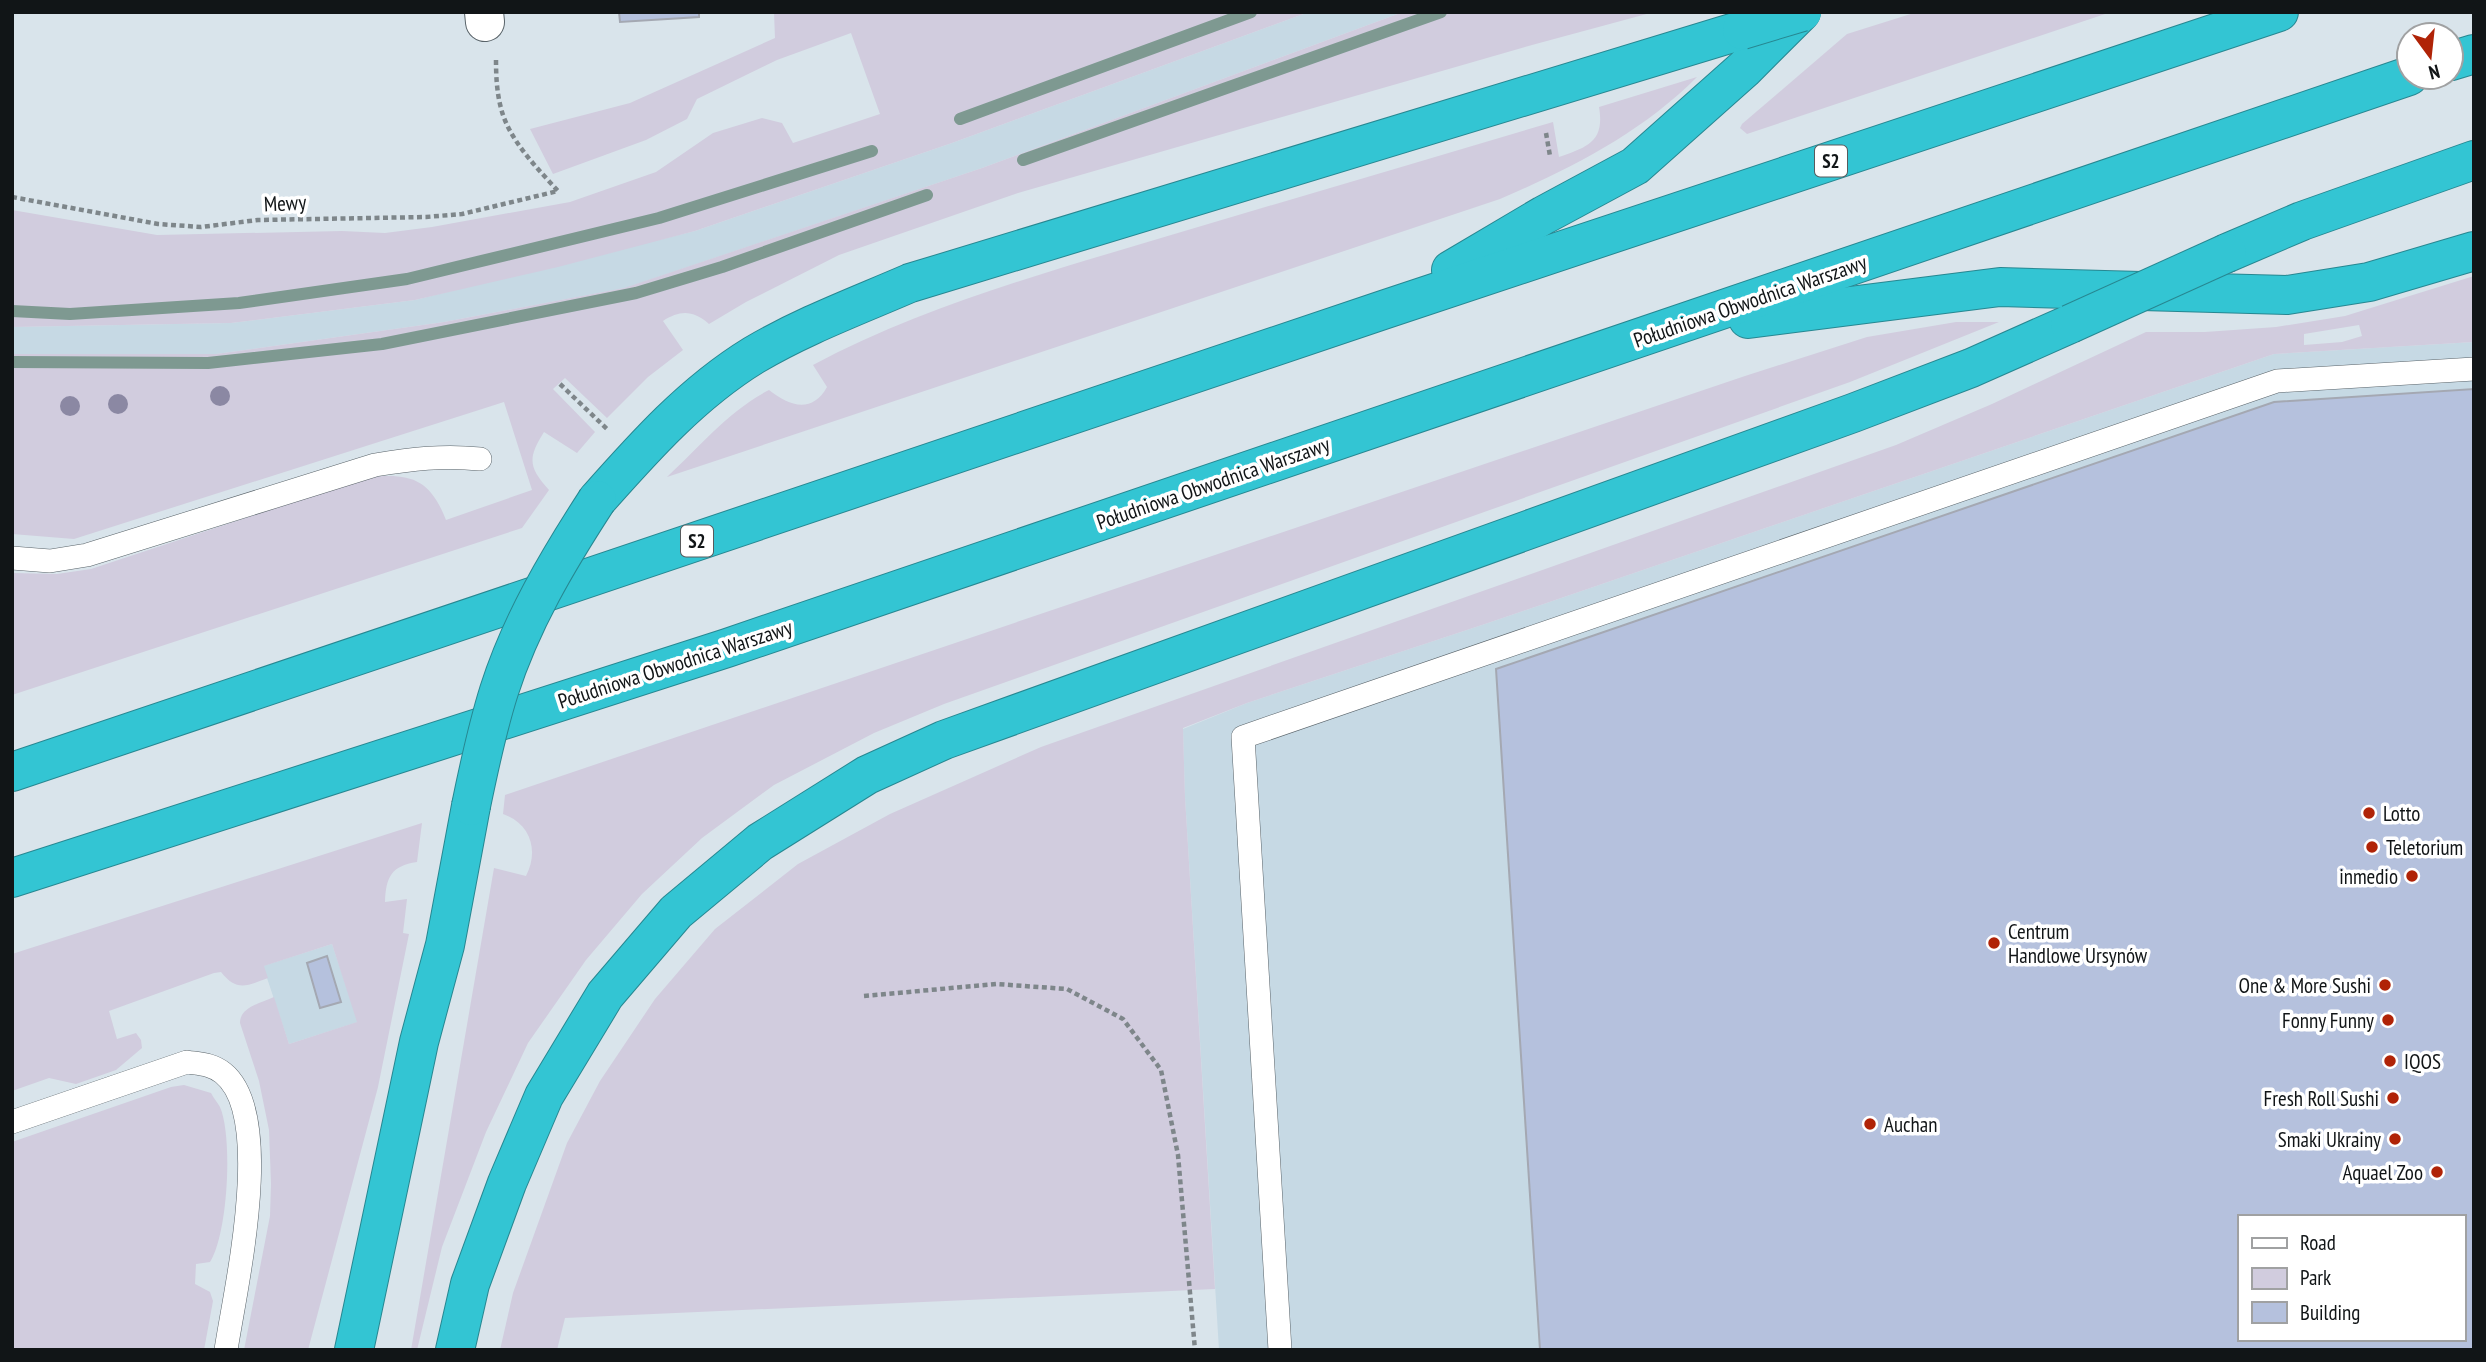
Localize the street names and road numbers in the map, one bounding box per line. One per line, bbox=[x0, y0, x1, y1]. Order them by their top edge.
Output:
road number: S2 bbox=[1815, 146, 1847, 176]
street label: Mewy bbox=[263, 188, 307, 218]
street label: Południowa Obwodnica Warszawy bbox=[1630, 248, 1870, 354]
street label: Południowa Obwodnica Warszawy bbox=[1093, 430, 1333, 536]
road number: S2 bbox=[681, 526, 713, 556]
street label: Południowa Obwodnica Warszawy bbox=[554, 613, 796, 715]

